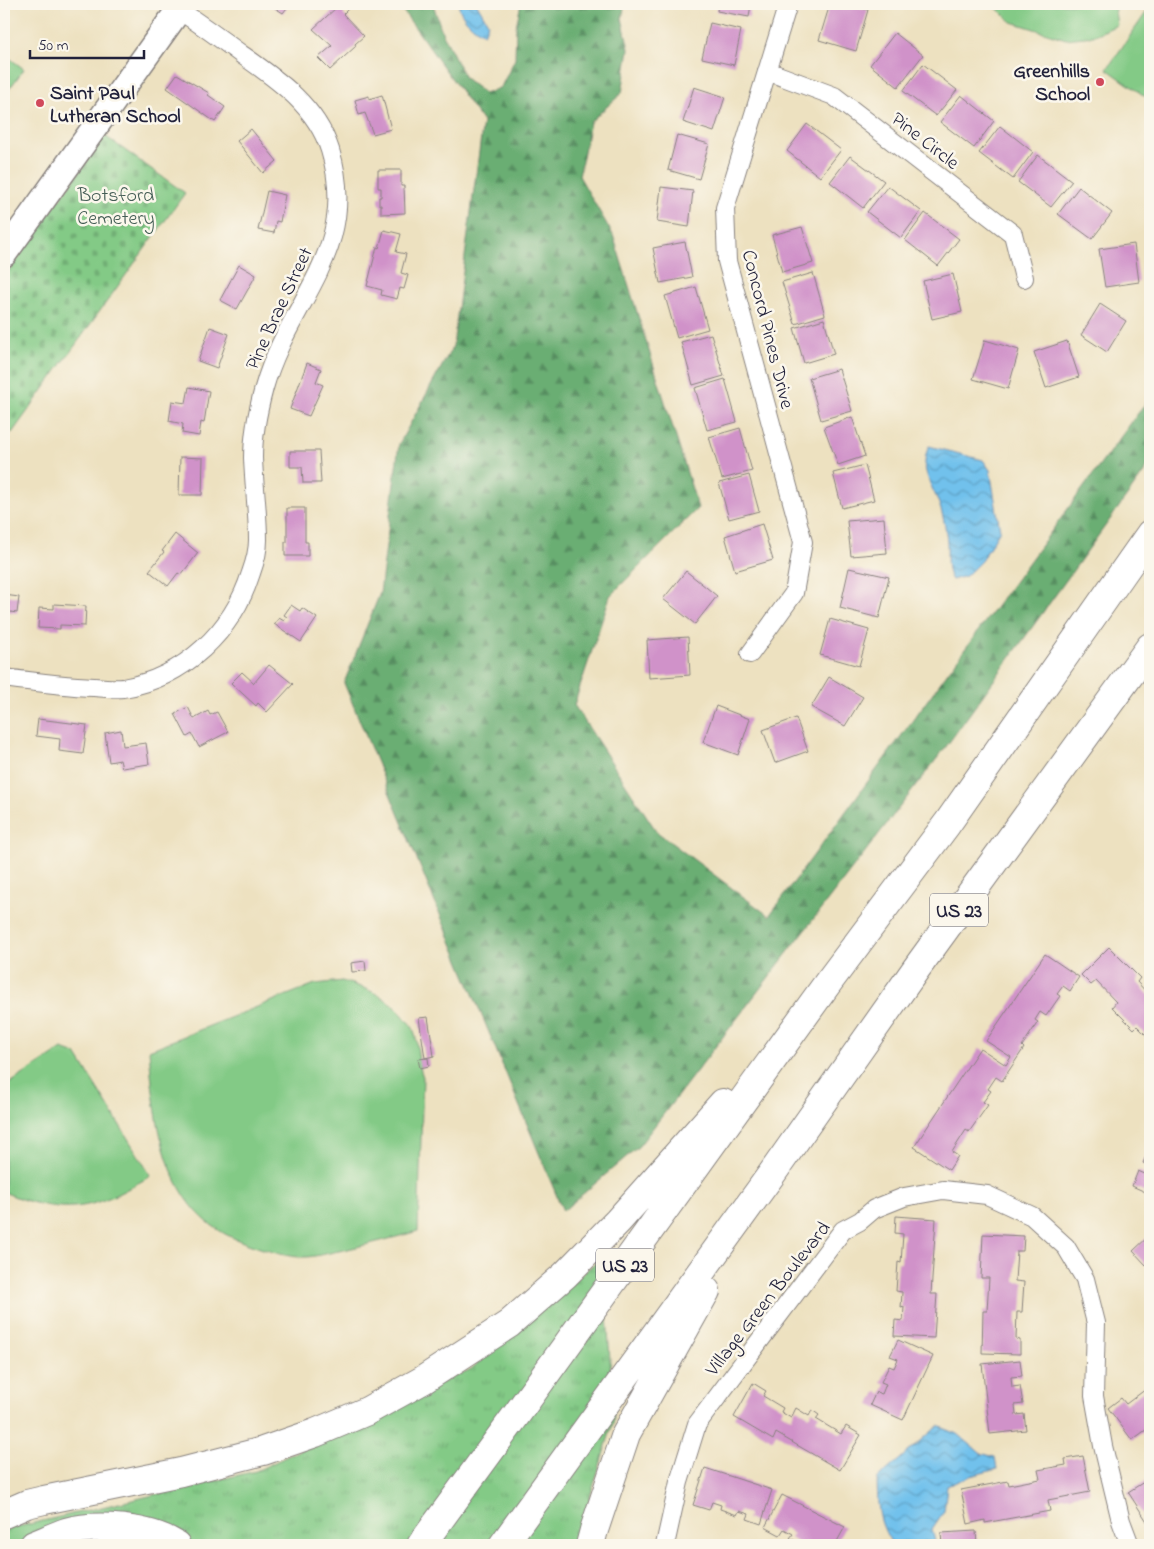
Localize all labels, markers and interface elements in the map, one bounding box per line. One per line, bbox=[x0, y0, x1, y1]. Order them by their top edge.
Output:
scale bar bbox=[30, 28, 144, 60]
text: 50 m bbox=[38, 35, 69, 57]
place label: Greenhills School bbox=[1013, 58, 1090, 110]
marker: Greenhills School bbox=[1094, 76, 1106, 88]
place label: Saint Paul Lutheran School bbox=[50, 80, 181, 132]
marker: Saint Paul Lutheran School bbox=[34, 97, 46, 109]
street label: Pine Circle bbox=[884, 106, 965, 178]
park label: Botsford Cemetery bbox=[77, 182, 155, 234]
street label: Pine Brae Street bbox=[239, 243, 322, 375]
street label: Concord Pines Drive bbox=[733, 247, 800, 412]
road number: US 23 bbox=[930, 894, 988, 926]
street label: Village Green Boulevard bbox=[699, 1216, 840, 1385]
road number: US 23 bbox=[596, 1248, 654, 1282]

